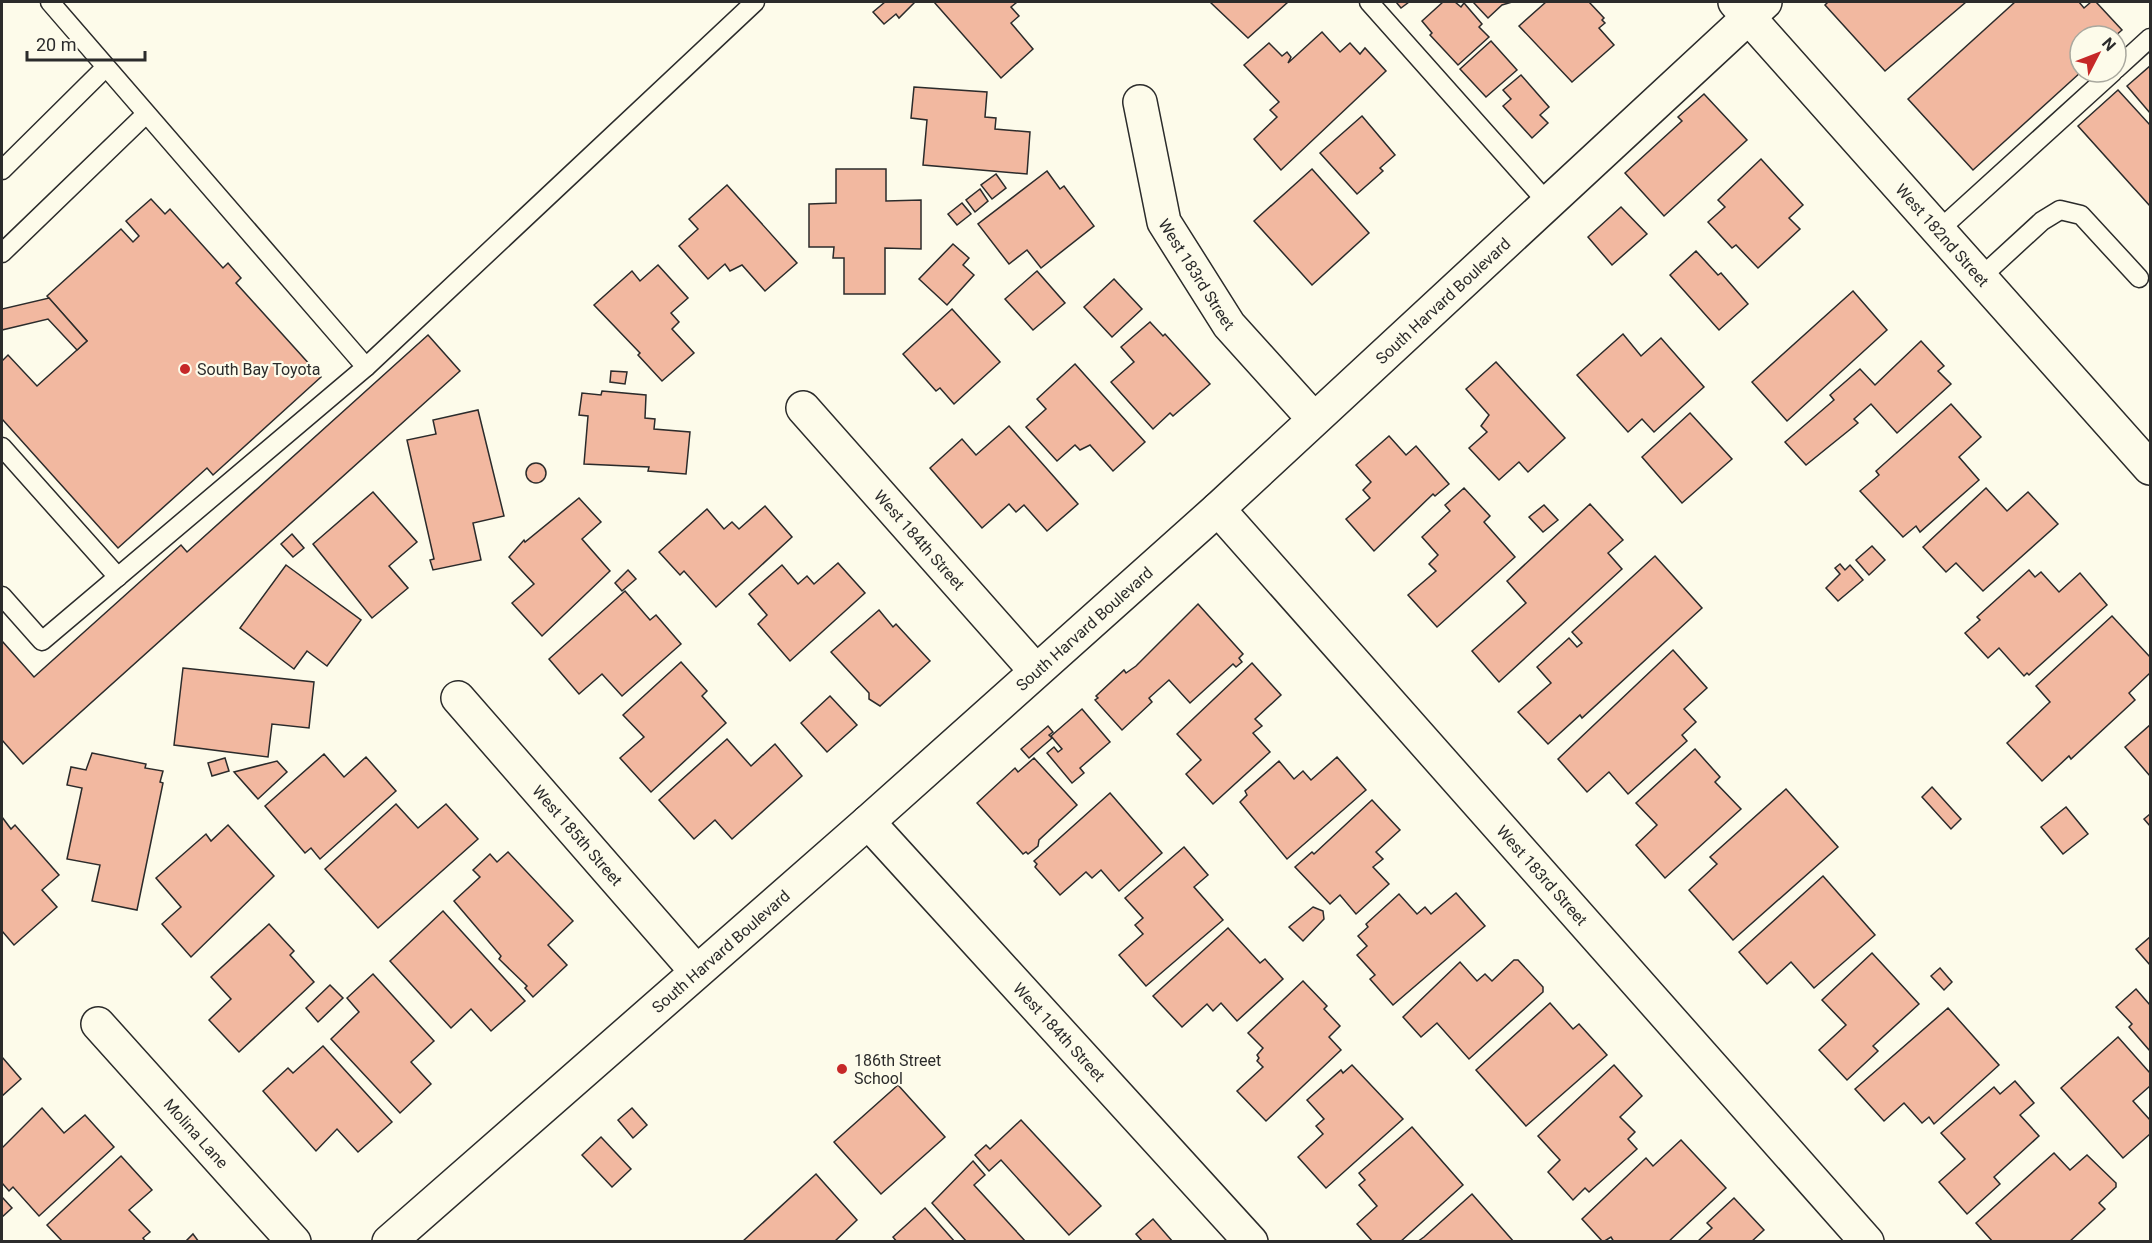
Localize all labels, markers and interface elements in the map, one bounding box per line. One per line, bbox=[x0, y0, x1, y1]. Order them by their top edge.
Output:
scale bar bbox=[27, 24, 146, 62]
north arrow bbox=[2068, 24, 2128, 84]
text: 20 m bbox=[36, 34, 76, 55]
text: N bbox=[2098, 34, 2120, 55]
street label: West 182nd Street bbox=[1892, 180, 1993, 290]
street label: West 183rd Street bbox=[1155, 215, 1238, 334]
street label: South Harvard Boulevard bbox=[1371, 234, 1514, 368]
place label: South Bay Toyota bbox=[197, 360, 321, 379]
marker: South Bay Toyota bbox=[178, 362, 192, 376]
street label: West 184th Street bbox=[870, 486, 969, 594]
street label: South Harvard Boulevard bbox=[1012, 563, 1156, 695]
street label: West 185th Street bbox=[529, 781, 627, 889]
street label: West 183rd Street bbox=[1493, 821, 1592, 929]
street label: South Harvard Boulevard bbox=[648, 886, 793, 1017]
street label: West 184th Street bbox=[1010, 978, 1109, 1085]
place label: 186th Street School bbox=[854, 1051, 941, 1088]
marker: 186th Street School bbox=[835, 1062, 849, 1076]
street label: Molina Lane bbox=[160, 1095, 232, 1172]

